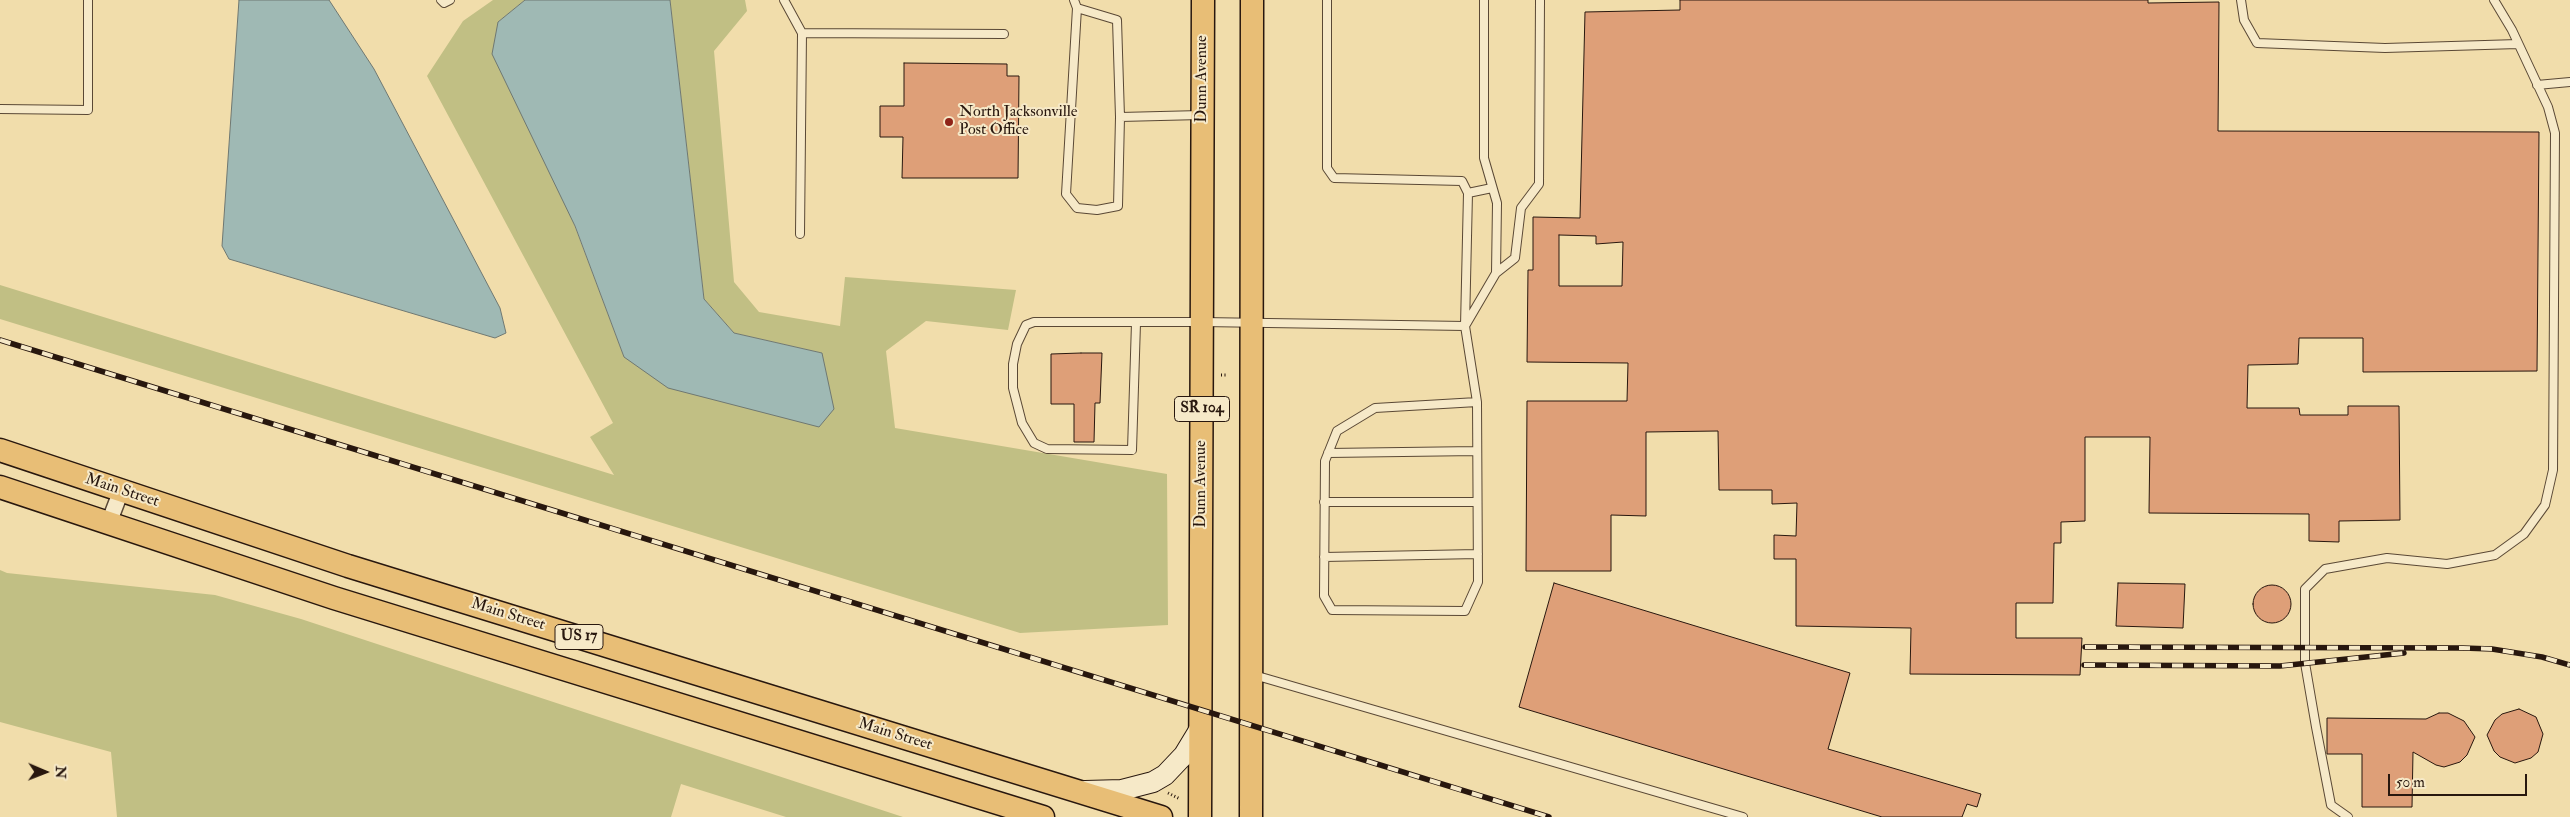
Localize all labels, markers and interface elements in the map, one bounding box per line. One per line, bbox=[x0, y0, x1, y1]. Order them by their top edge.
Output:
street label: Dunn Avenue bbox=[1193, 35, 1213, 123]
place label: North Jacksonville Post Office bbox=[959, 103, 1077, 141]
marker: North Jacksonville Post Office bbox=[943, 116, 955, 128]
road number: SR 104 bbox=[1174, 396, 1230, 422]
street label: Dunn Avenue bbox=[1192, 440, 1212, 528]
street label: Main Street bbox=[83, 470, 161, 512]
street label: Main Street bbox=[469, 595, 547, 635]
road number: US 17 bbox=[555, 624, 603, 650]
street label: Main Street bbox=[856, 715, 934, 755]
north arrow bbox=[20, 747, 70, 797]
scale bar bbox=[2390, 764, 2529, 796]
text: N bbox=[52, 766, 69, 779]
text: 50 m bbox=[2396, 773, 2425, 792]

